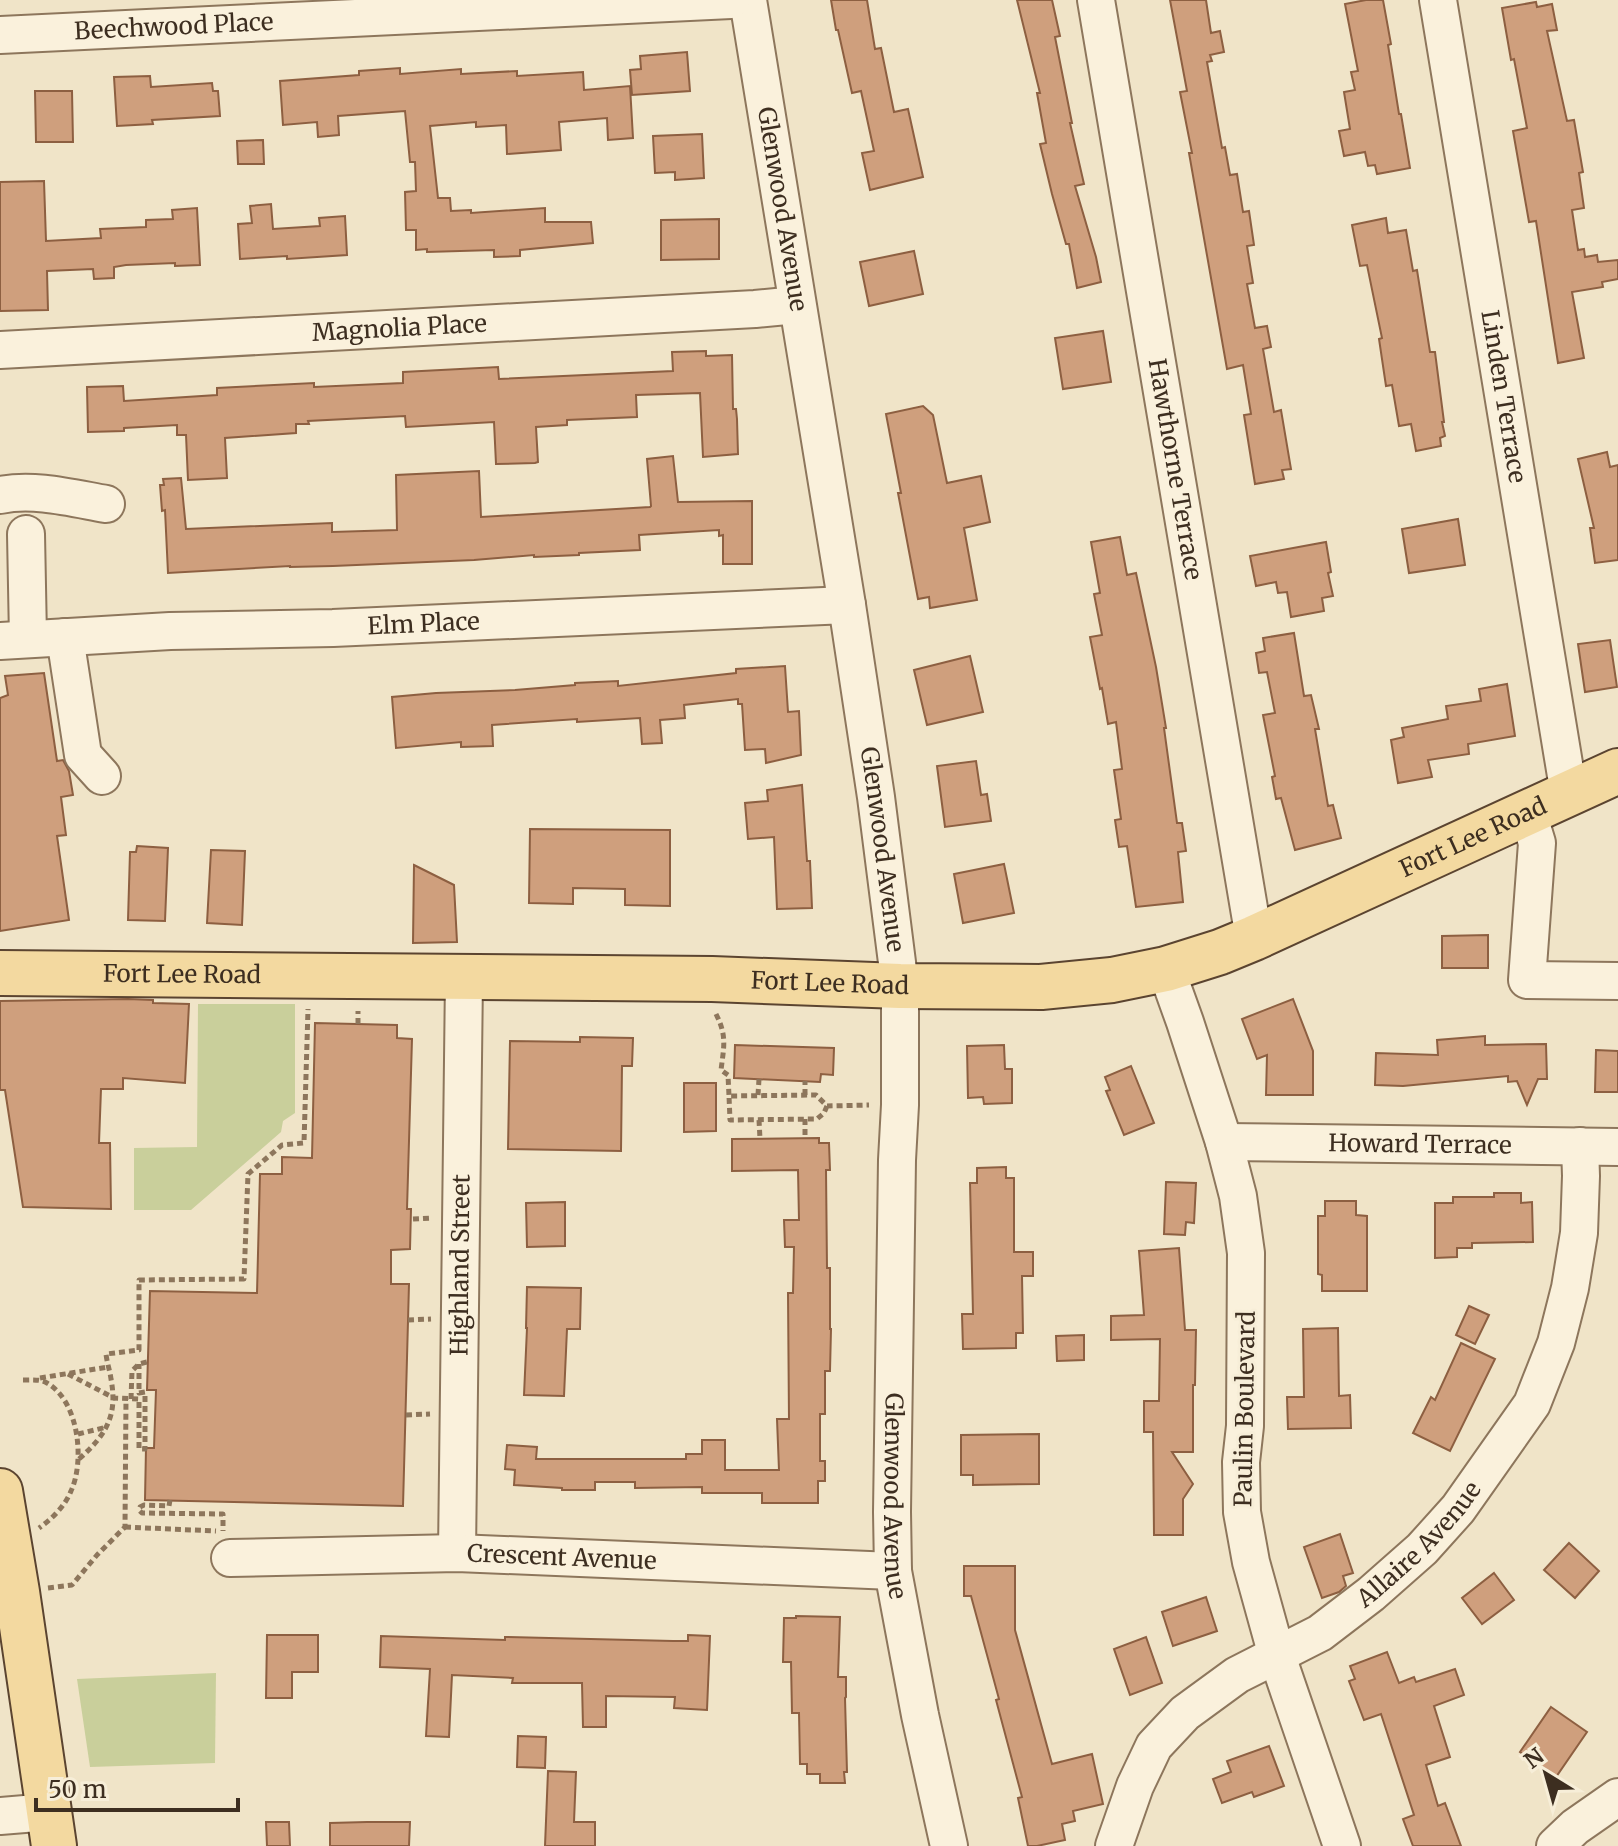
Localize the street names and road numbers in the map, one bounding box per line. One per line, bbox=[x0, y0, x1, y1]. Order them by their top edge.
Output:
street label: Beechwood Place bbox=[73, 6, 274, 46]
street label: Glenwood Avenue bbox=[751, 105, 815, 314]
street label: Magnolia Place bbox=[311, 308, 488, 348]
street label: Linden Terrace bbox=[1474, 308, 1533, 485]
street label: Hawthorne Terrace bbox=[1142, 356, 1209, 582]
street label: Elm Place bbox=[367, 605, 480, 641]
street label: Glenwood Avenue bbox=[854, 745, 912, 954]
street label: Fort Lee Road bbox=[1394, 790, 1551, 884]
street label: Fort Lee Road bbox=[103, 958, 261, 990]
street label: Fort Lee Road bbox=[750, 964, 909, 1001]
street label: Howard Terrace bbox=[1328, 1127, 1512, 1161]
street label: Highland Street bbox=[443, 1173, 477, 1356]
street label: Paulin Boulevard bbox=[1227, 1311, 1262, 1507]
street label: Glenwood Avenue bbox=[877, 1393, 914, 1602]
street label: Allaire Avenue bbox=[1350, 1475, 1488, 1615]
street label: Crescent Avenue bbox=[467, 1537, 657, 1576]

